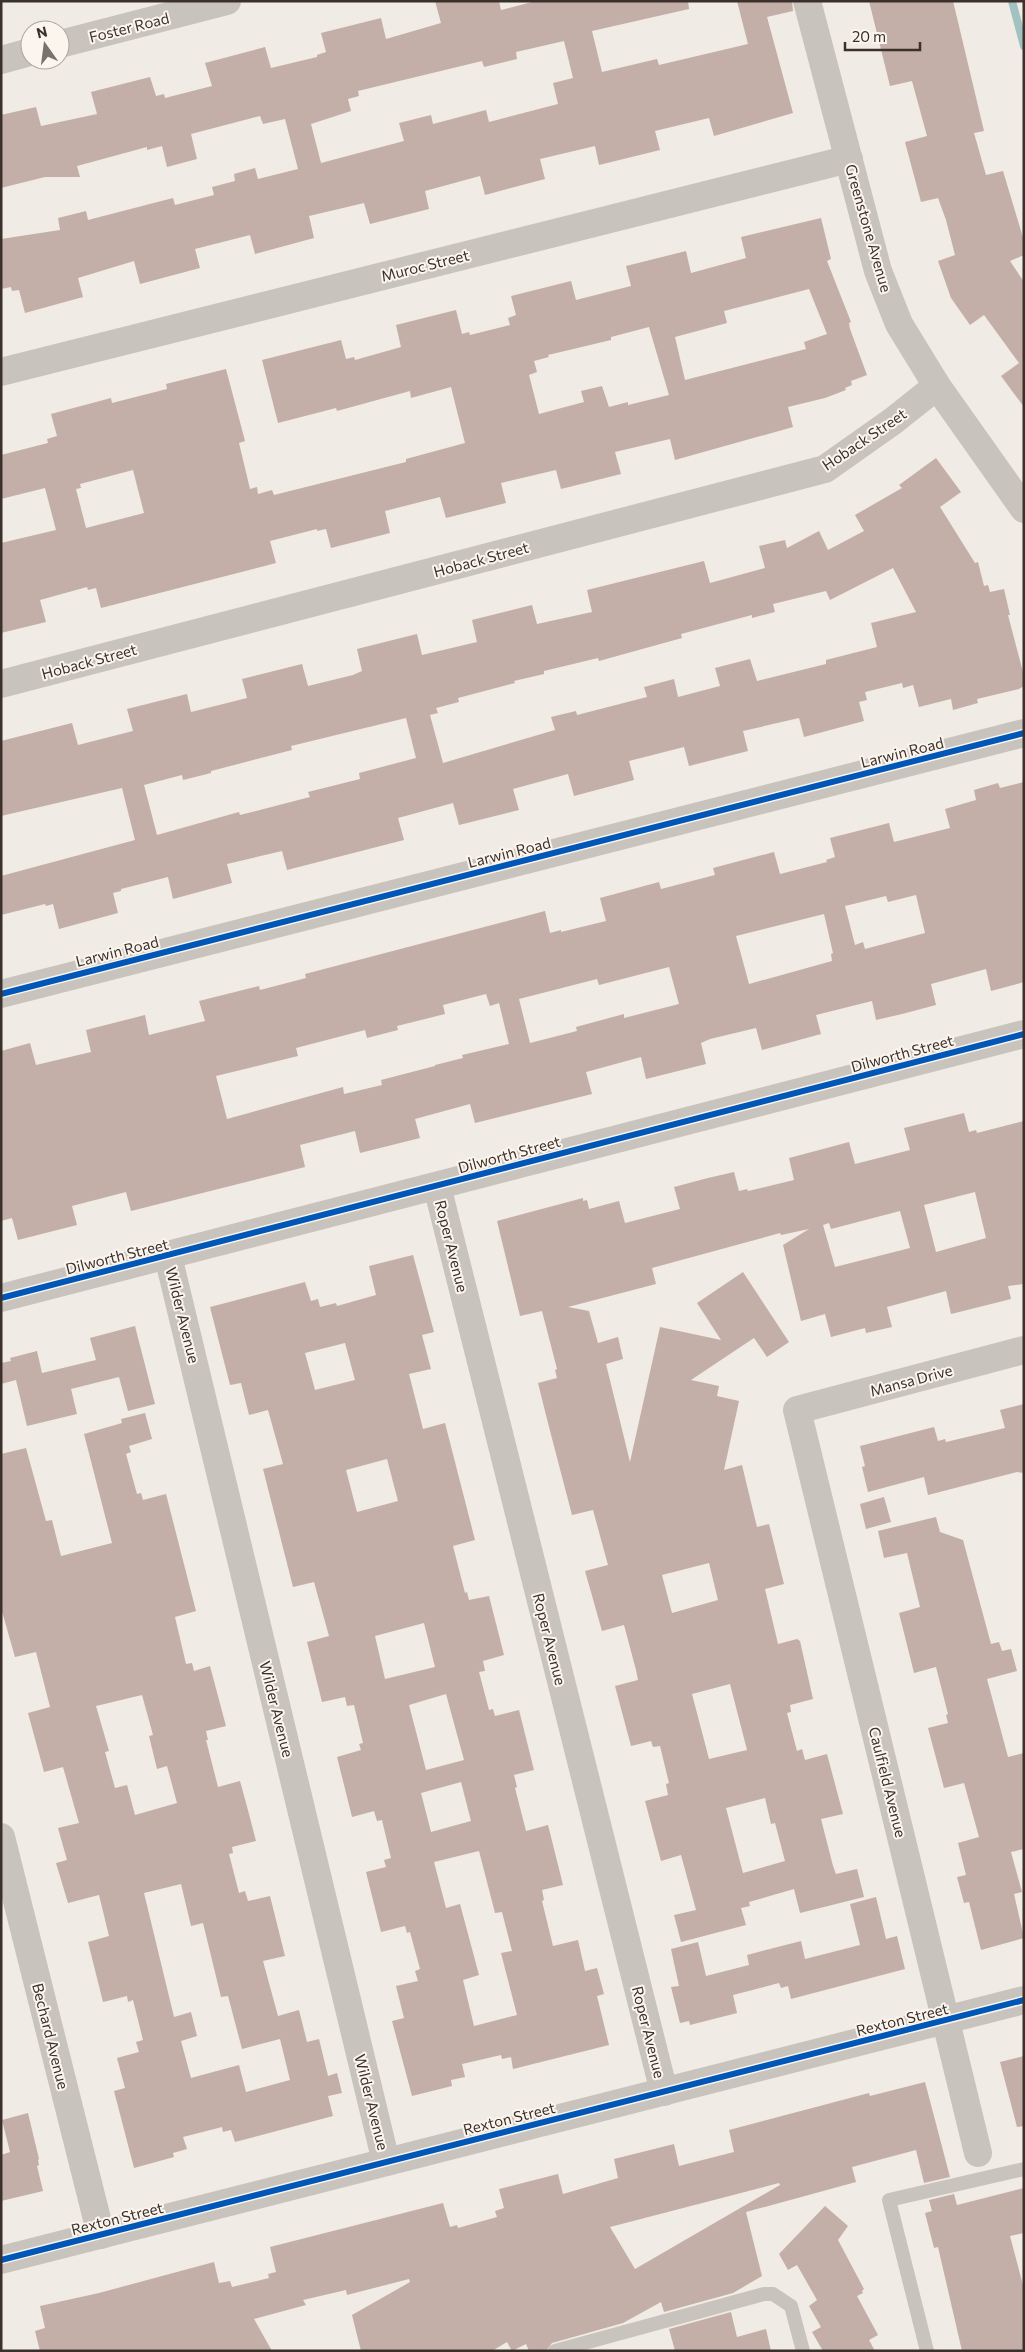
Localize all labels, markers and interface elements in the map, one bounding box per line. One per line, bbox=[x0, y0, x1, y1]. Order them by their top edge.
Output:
street label: Foster Road bbox=[87, 8, 171, 46]
north arrow bbox=[20, 20, 70, 70]
scale bar bbox=[845, 20, 920, 52]
text: N bbox=[35, 22, 49, 41]
text: 20 m bbox=[852, 27, 886, 45]
street label: Greenstone Avenue bbox=[842, 162, 896, 294]
street label: Muroc Street bbox=[379, 245, 471, 285]
street label: Hoback Street bbox=[818, 404, 910, 474]
street label: Hoback Street bbox=[431, 538, 531, 580]
street label: Hoback Street bbox=[39, 640, 139, 682]
street label: Larwin Road bbox=[859, 733, 945, 771]
street label: Larwin Road bbox=[466, 833, 552, 871]
street label: Larwin Road bbox=[74, 932, 160, 970]
street label: Dilworth Street bbox=[849, 1031, 955, 1075]
street label: Dilworth Street bbox=[456, 1132, 562, 1176]
street label: Roper Avenue bbox=[432, 1198, 472, 1294]
street label: Dilworth Street bbox=[64, 1235, 170, 1277]
street label: Wilder Avenue bbox=[162, 1265, 204, 1365]
street label: Mansa Drive bbox=[868, 1360, 954, 1400]
street label: Roper Avenue bbox=[530, 1591, 570, 1687]
street label: Wilder Avenue bbox=[256, 1659, 298, 1759]
street label: Caulfield Avenue bbox=[866, 1725, 910, 1839]
street label: Bechard Avenue bbox=[29, 1981, 73, 2091]
street label: Roper Avenue bbox=[629, 1984, 669, 2080]
street label: Rexton Street bbox=[854, 1999, 950, 2039]
street label: Wilder Avenue bbox=[351, 2052, 393, 2152]
street label: Rexton Street bbox=[461, 2098, 557, 2138]
street label: Rexton Street bbox=[69, 2198, 165, 2238]

